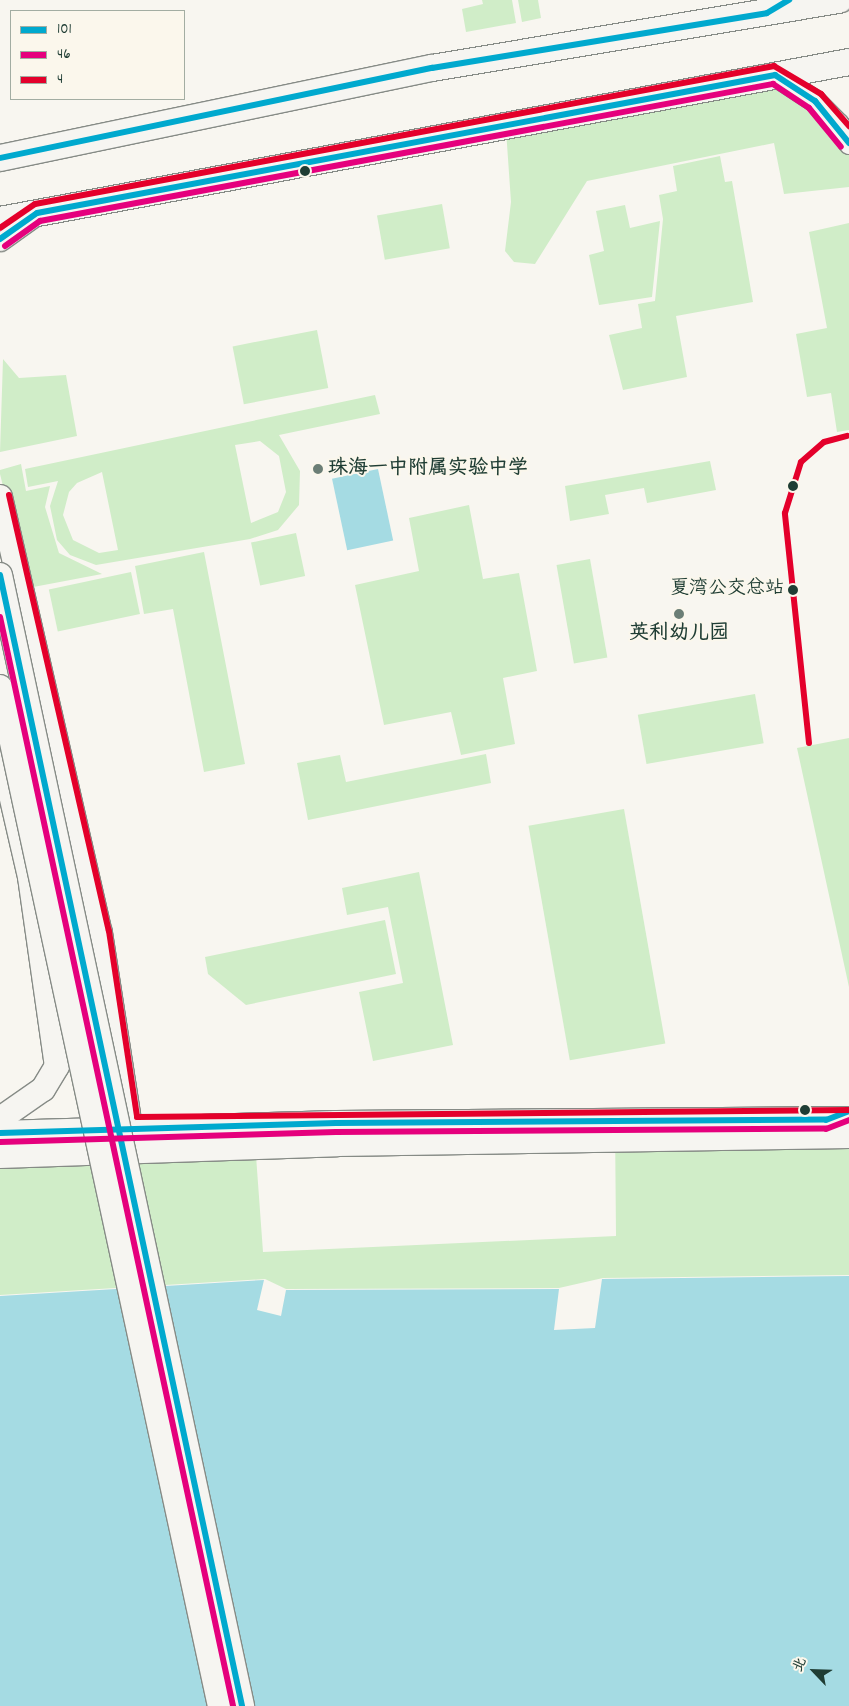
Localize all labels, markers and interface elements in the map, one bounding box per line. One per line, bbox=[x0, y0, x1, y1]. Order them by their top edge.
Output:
legend bbox=[10, 10, 185, 100]
text: 101 bbox=[57, 19, 72, 41]
text: 46 bbox=[57, 44, 71, 66]
text: 4 bbox=[57, 69, 63, 91]
unlabelled marker bbox=[300, 166, 310, 176]
place label: 珠海一中附属实验中学 bbox=[328, 457, 528, 481]
marker: 珠海一中附属实验中学 bbox=[312, 463, 324, 475]
unlabelled marker bbox=[788, 481, 798, 491]
place label: 夏湾公交总站 bbox=[670, 579, 784, 601]
marker: 夏湾公交总站 bbox=[788, 585, 798, 595]
marker: 英利幼儿园 bbox=[673, 608, 685, 620]
place label: 英利幼儿园 bbox=[629, 622, 729, 646]
unlabelled marker bbox=[800, 1105, 810, 1115]
north arrow bbox=[789, 1646, 839, 1696]
text: 北 bbox=[788, 1654, 812, 1675]

